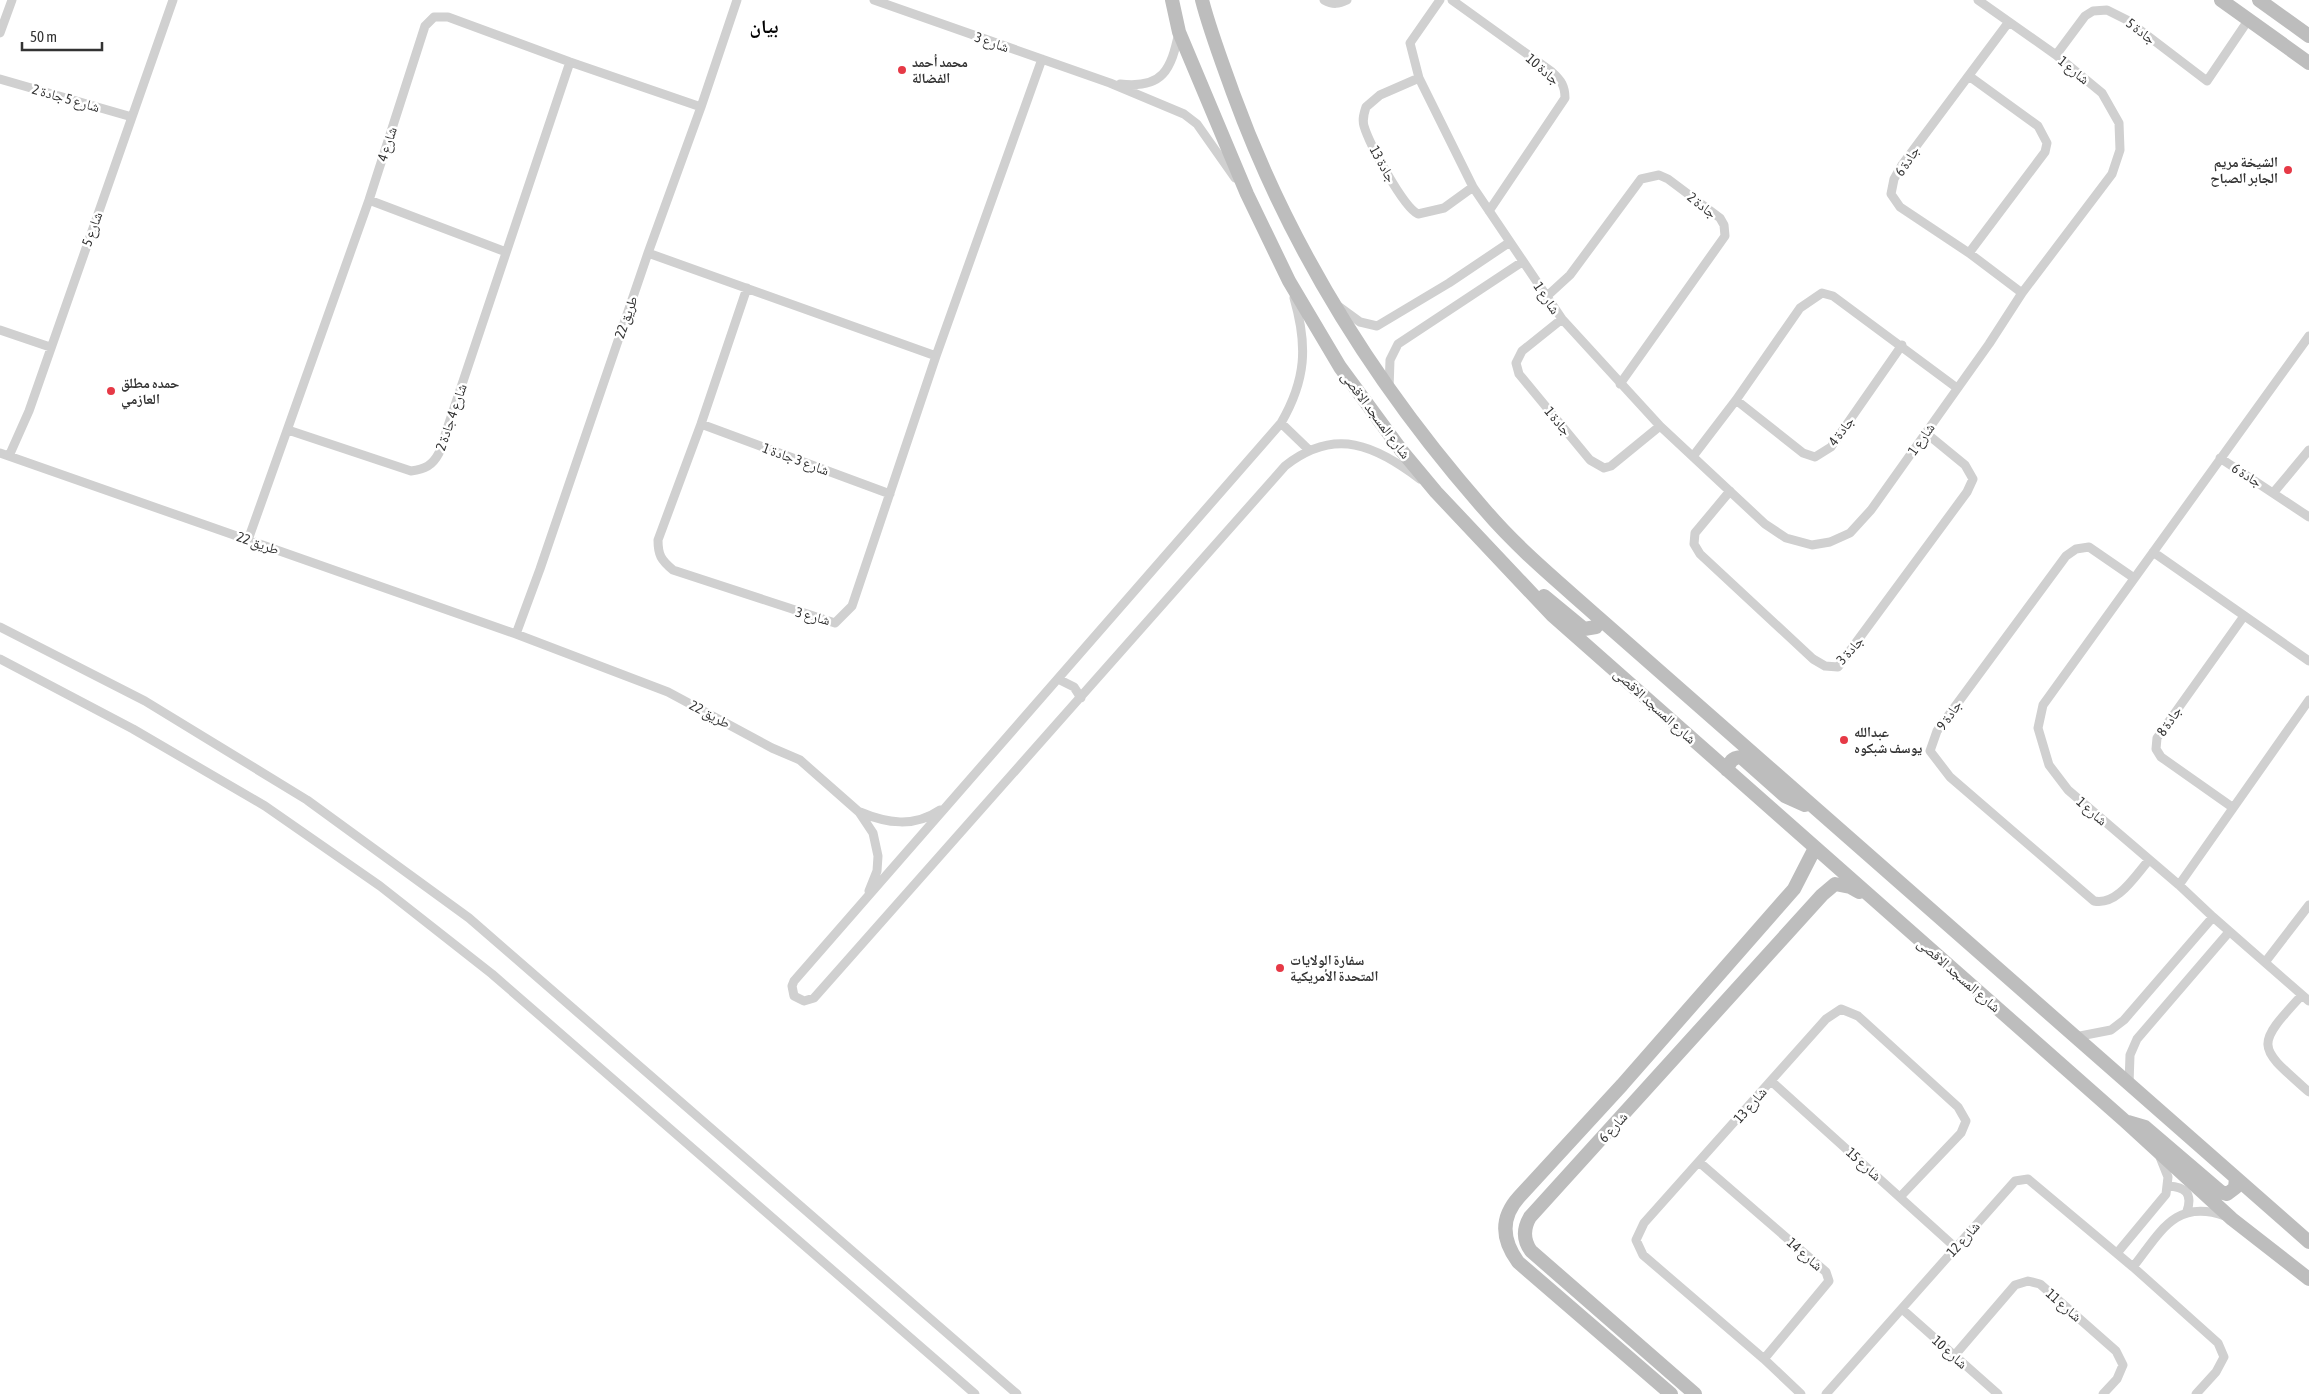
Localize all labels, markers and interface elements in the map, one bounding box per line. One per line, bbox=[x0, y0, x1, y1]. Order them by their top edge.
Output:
district label: بيان bbox=[749, 15, 779, 38]
street label: جادة 5 bbox=[2123, 15, 2159, 47]
scale bar bbox=[22, 20, 102, 52]
text: 50 m bbox=[30, 28, 57, 45]
street label: شارع 3 bbox=[972, 29, 1011, 57]
street label: جادة 10 bbox=[1523, 50, 1563, 88]
street label: شارع 1 bbox=[2054, 53, 2093, 89]
place label: محمد أحمد الفضالة bbox=[912, 54, 968, 86]
marker: محمد أحمد الفضالة bbox=[896, 64, 908, 76]
street label: شارع 5 جادة 2 bbox=[30, 81, 102, 117]
street label: شارع 4 bbox=[374, 125, 402, 164]
street label: جادة 13 bbox=[1366, 143, 1400, 185]
street label: جادة 6 bbox=[1891, 143, 1923, 179]
place label: الشيخة مريم الجابر الصباح bbox=[2210, 154, 2278, 187]
marker: الشيخة مريم الجابر الصباح bbox=[2282, 164, 2294, 176]
street label: جادة 2 bbox=[1684, 189, 1720, 221]
street label: شارع 5 bbox=[78, 210, 107, 249]
street label: شارع 1 bbox=[1529, 279, 1563, 318]
street label: طريق 22 bbox=[611, 294, 643, 341]
street label: شارع المسجد الاقصى bbox=[1336, 368, 1414, 463]
place label: حمده مطلق العازمي bbox=[121, 375, 179, 410]
street label: شارع 4 جادة 2 bbox=[432, 382, 472, 453]
marker: حمده مطلق العازمي bbox=[105, 385, 117, 397]
street label: جادة 1 bbox=[1541, 403, 1575, 439]
street label: جادة 4 bbox=[1825, 413, 1857, 449]
street label: شارع 1 bbox=[1904, 420, 1939, 459]
street label: شارع 3 جادة 1 bbox=[760, 440, 831, 480]
street label: جادة 6 bbox=[2229, 460, 2265, 491]
street label: طريق 22 bbox=[234, 528, 281, 560]
street label: شارع 3 bbox=[793, 604, 832, 630]
street label: جادة 3 bbox=[1833, 633, 1867, 667]
street label: شارع المسجد الاقصى bbox=[1609, 665, 1699, 748]
street label: طريق 22 bbox=[686, 697, 733, 733]
street label: جادة 9 bbox=[1933, 697, 1965, 733]
street label: جادة 8 bbox=[2153, 703, 2185, 739]
place label: عبدالله يوسف شبكوه bbox=[1854, 724, 1922, 757]
marker: عبدالله يوسف شبكوه bbox=[1838, 734, 1850, 746]
street label: شارع 1 bbox=[2072, 793, 2111, 830]
street label: شارع المسجد الاقصى bbox=[1913, 935, 2004, 1017]
place label: سفارة الولايات المتحدة الأمريكية bbox=[1290, 952, 1378, 984]
marker: سفارة الولايات المتحدة الأمريكية bbox=[1274, 962, 1286, 974]
street label: شارع 13 bbox=[1730, 1084, 1771, 1127]
street label: شارع 6 bbox=[1595, 1109, 1632, 1147]
street label: شارع 15 bbox=[1842, 1144, 1885, 1185]
street label: شارع 12 bbox=[1943, 1218, 1984, 1261]
street label: شارع 14 bbox=[1783, 1234, 1826, 1275]
street label: شارع 11 bbox=[2042, 1285, 2085, 1326]
street label: شارع 10 bbox=[1928, 1332, 1971, 1373]

